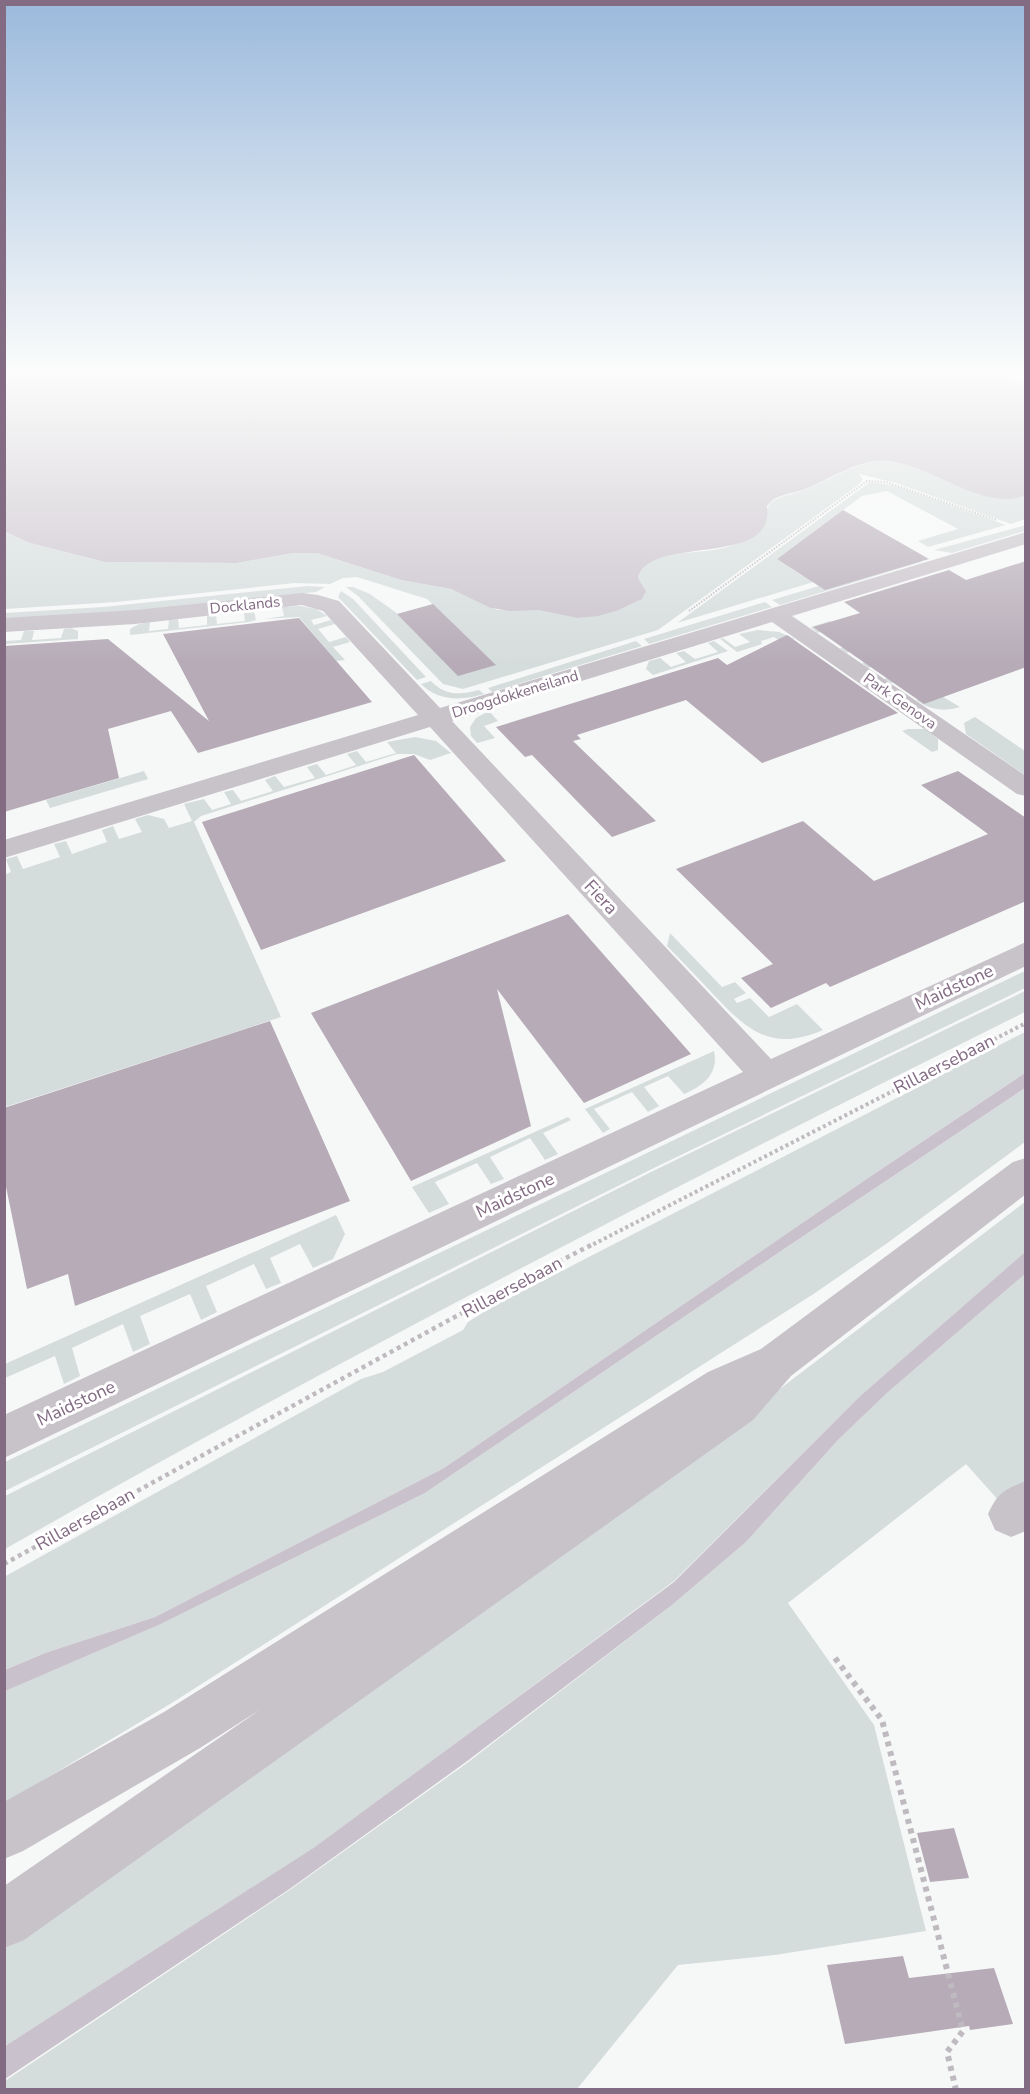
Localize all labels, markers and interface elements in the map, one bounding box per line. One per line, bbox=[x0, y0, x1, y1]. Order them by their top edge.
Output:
street label: Docklands bbox=[209, 591, 281, 619]
street label: Droogdokkeneiland bbox=[449, 665, 581, 723]
street label: Park Genova bbox=[859, 668, 941, 734]
street label: Fiera bbox=[579, 874, 623, 920]
street label: Maidstone bbox=[911, 958, 997, 1016]
street label: Rillaersebaan bbox=[889, 1028, 999, 1100]
street label: Maidstone bbox=[472, 1166, 558, 1224]
street label: Rillaersebaan bbox=[458, 1250, 566, 1324]
street label: Maidstone bbox=[33, 1374, 119, 1432]
street label: Rillaersebaan bbox=[31, 1482, 139, 1556]

